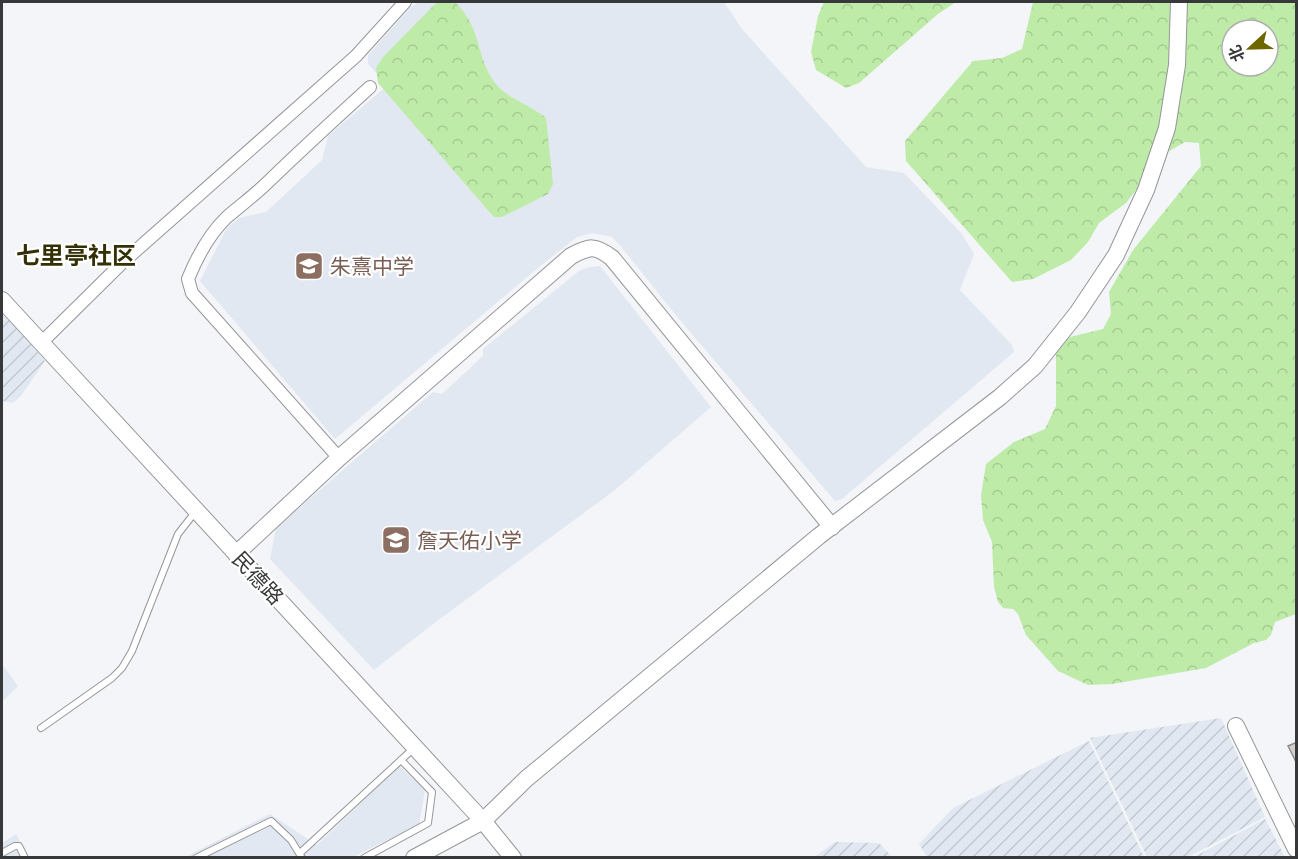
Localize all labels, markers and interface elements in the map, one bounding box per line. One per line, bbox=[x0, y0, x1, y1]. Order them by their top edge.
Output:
north arrow bbox=[1220, 18, 1280, 78]
text: 北 bbox=[1224, 42, 1248, 65]
district label: 七里亭社区 bbox=[16, 240, 136, 271]
school or university icon: 朱熹中学 bbox=[293, 250, 325, 282]
place label: 朱熹中学 bbox=[330, 253, 414, 280]
school or university icon: 詹天佑小学 bbox=[380, 524, 412, 556]
place label: 詹天佑小学 bbox=[417, 527, 522, 554]
street label: 民德路 bbox=[227, 546, 289, 610]

